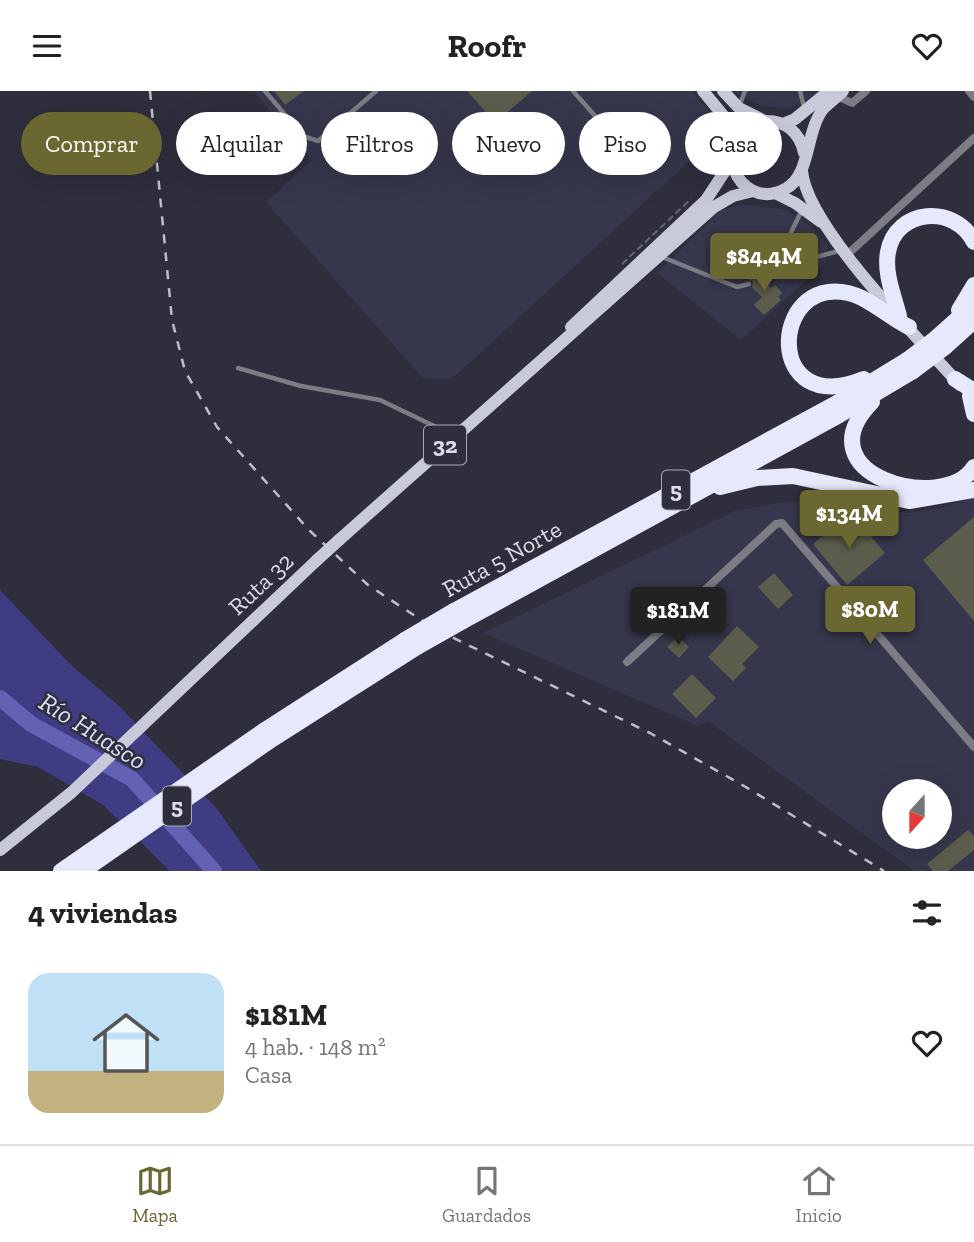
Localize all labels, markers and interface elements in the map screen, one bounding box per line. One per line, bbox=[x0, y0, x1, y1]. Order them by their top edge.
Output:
icon: menu bbox=[28, 27, 66, 65]
text: Roofr bbox=[448, 27, 526, 65]
icon: heart bbox=[908, 27, 946, 65]
chip: Comprar bbox=[21, 112, 162, 175]
chip: Alquilar bbox=[176, 112, 307, 175]
chip: Filtros bbox=[321, 112, 438, 175]
chip: Nuevo bbox=[452, 112, 565, 175]
chip: Piso bbox=[579, 112, 671, 175]
chip: Casa bbox=[685, 112, 782, 175]
pin: $84.4M bbox=[707, 233, 821, 293]
text: $84.4M bbox=[726, 242, 802, 270]
road number: 32 bbox=[424, 425, 466, 465]
road number: 5 bbox=[662, 471, 690, 509]
pin: $134M bbox=[800, 491, 898, 550]
text: $134M bbox=[816, 499, 882, 527]
street label: Ruta 5 Norte bbox=[437, 514, 566, 603]
street label: Ruta 32 bbox=[222, 546, 299, 621]
pin: $181M bbox=[629, 587, 727, 647]
pin: $80M bbox=[829, 587, 911, 646]
text: $80M bbox=[841, 595, 899, 623]
text: $181M bbox=[647, 596, 709, 624]
water label: Río Huasco bbox=[33, 686, 153, 776]
north arrow bbox=[882, 779, 952, 849]
map controls bbox=[882, 779, 952, 849]
road number: 5 bbox=[163, 786, 191, 825]
icon: filters bbox=[908, 894, 946, 932]
text: 4 viviendas bbox=[28, 895, 177, 931]
text: $181M bbox=[245, 997, 327, 1033]
icon: home bbox=[84, 1001, 168, 1085]
icon: heart bbox=[908, 1024, 946, 1062]
text: 4 hab. · 148 m² bbox=[245, 1033, 386, 1061]
text: Casa bbox=[245, 1061, 292, 1089]
tab: Mapa bbox=[132, 1162, 178, 1227]
tab: Guardados bbox=[442, 1162, 531, 1227]
tab: Inicio bbox=[796, 1162, 842, 1227]

